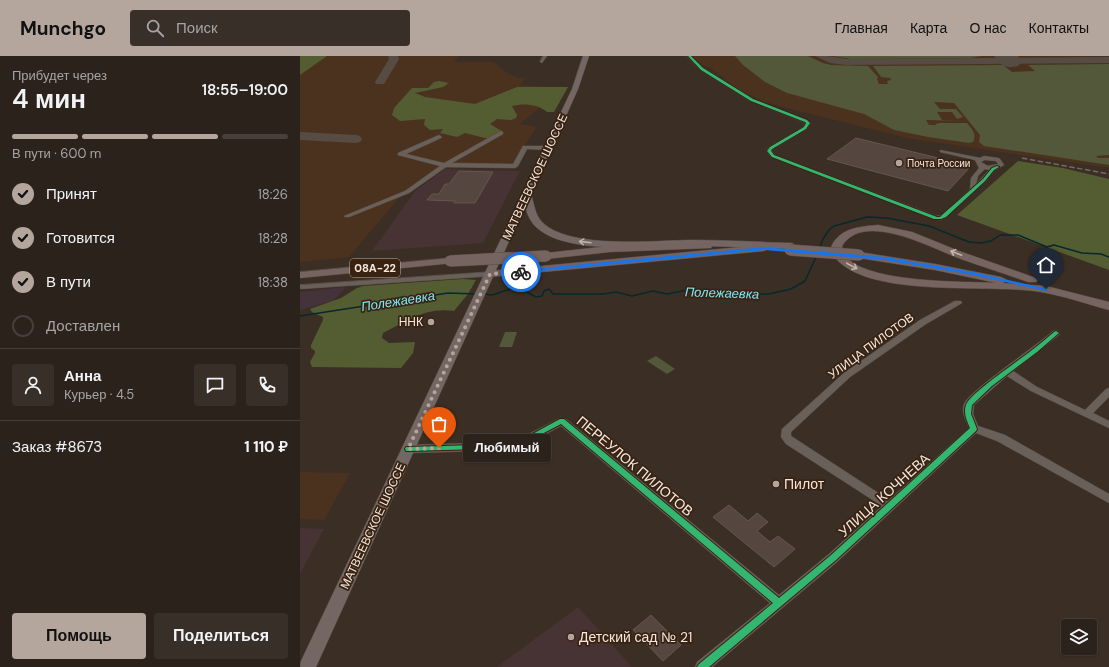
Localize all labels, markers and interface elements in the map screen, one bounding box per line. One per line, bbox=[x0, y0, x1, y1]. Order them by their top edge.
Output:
search box bbox=[130, 10, 410, 46]
text: Munchgo bbox=[20, 16, 106, 41]
icon: search bbox=[144, 17, 166, 39]
text: Поиск bbox=[176, 18, 218, 38]
text: Главная bbox=[835, 19, 888, 37]
text: Карта bbox=[910, 19, 947, 37]
text: О нас bbox=[969, 19, 1007, 37]
text: Контакты bbox=[1029, 19, 1089, 37]
text: Прибудет через bbox=[12, 67, 107, 84]
text: 18:55–19:00 bbox=[202, 80, 288, 100]
text: 4 мин bbox=[12, 82, 86, 116]
street label: МАТВЕЕВСКОЕ ШОССЕ bbox=[499, 111, 571, 243]
text: В пути · 600 m bbox=[12, 145, 101, 162]
place label: Почта России bbox=[907, 157, 970, 170]
marker: Почта России bbox=[894, 158, 904, 168]
icon: check bbox=[12, 183, 34, 205]
text: Принят bbox=[46, 184, 97, 204]
text: 18:26 bbox=[258, 186, 288, 203]
icon: check bbox=[12, 227, 34, 249]
text: Готовится bbox=[46, 228, 115, 248]
text: 18:28 bbox=[258, 230, 288, 247]
one-way arrow bbox=[579, 238, 592, 245]
pin bbox=[1029, 248, 1063, 289]
one-way arrow bbox=[950, 249, 962, 257]
courier bbox=[501, 252, 541, 292]
icon: home bbox=[1035, 254, 1057, 276]
road number: 08А-22 bbox=[350, 259, 400, 277]
icon: bike bbox=[510, 261, 532, 283]
one-way arrow bbox=[846, 263, 858, 270]
icon: check bbox=[12, 271, 34, 293]
text: В пути bbox=[46, 272, 91, 292]
text: 18:38 bbox=[258, 274, 288, 291]
water label: Полежаевка bbox=[685, 283, 759, 303]
water label: Полежаевка bbox=[360, 287, 436, 315]
street label: УЛИЦА ПИЛОТОВ bbox=[825, 309, 917, 383]
place label: ННК bbox=[399, 314, 423, 330]
text: Доставлен bbox=[46, 316, 120, 336]
marker: ННК bbox=[426, 317, 436, 327]
button: person bbox=[12, 364, 54, 406]
button: chat bbox=[194, 364, 236, 406]
button: phone bbox=[246, 364, 288, 406]
text: Анна bbox=[64, 366, 101, 386]
text: Курьер · 4.5 bbox=[64, 386, 134, 403]
pin bbox=[422, 407, 456, 448]
street label: ПЕРЕУЛОК ПИЛОТОВ bbox=[573, 412, 697, 520]
icon: bag bbox=[428, 413, 450, 435]
callout: Любимый bbox=[463, 434, 551, 462]
text: Заказ #8673 bbox=[12, 437, 102, 457]
text: 1 110 ₽ bbox=[244, 437, 288, 457]
text: Любимый bbox=[475, 439, 539, 456]
street label: УЛИЦА КОЧНЕВА bbox=[835, 449, 934, 541]
street label: МАТВЕЕВСКОЕ ШОССЕ bbox=[337, 460, 409, 592]
place label: Пилот bbox=[784, 475, 825, 493]
marker: Пилот bbox=[771, 479, 781, 489]
button: Помощь bbox=[12, 613, 146, 659]
button: Поделиться bbox=[154, 613, 288, 659]
map controls bbox=[1061, 619, 1097, 655]
button: layers bbox=[1061, 619, 1097, 655]
place label: Детский сад № 21 bbox=[579, 628, 692, 646]
marker: Детский сад № 21 bbox=[566, 632, 576, 642]

